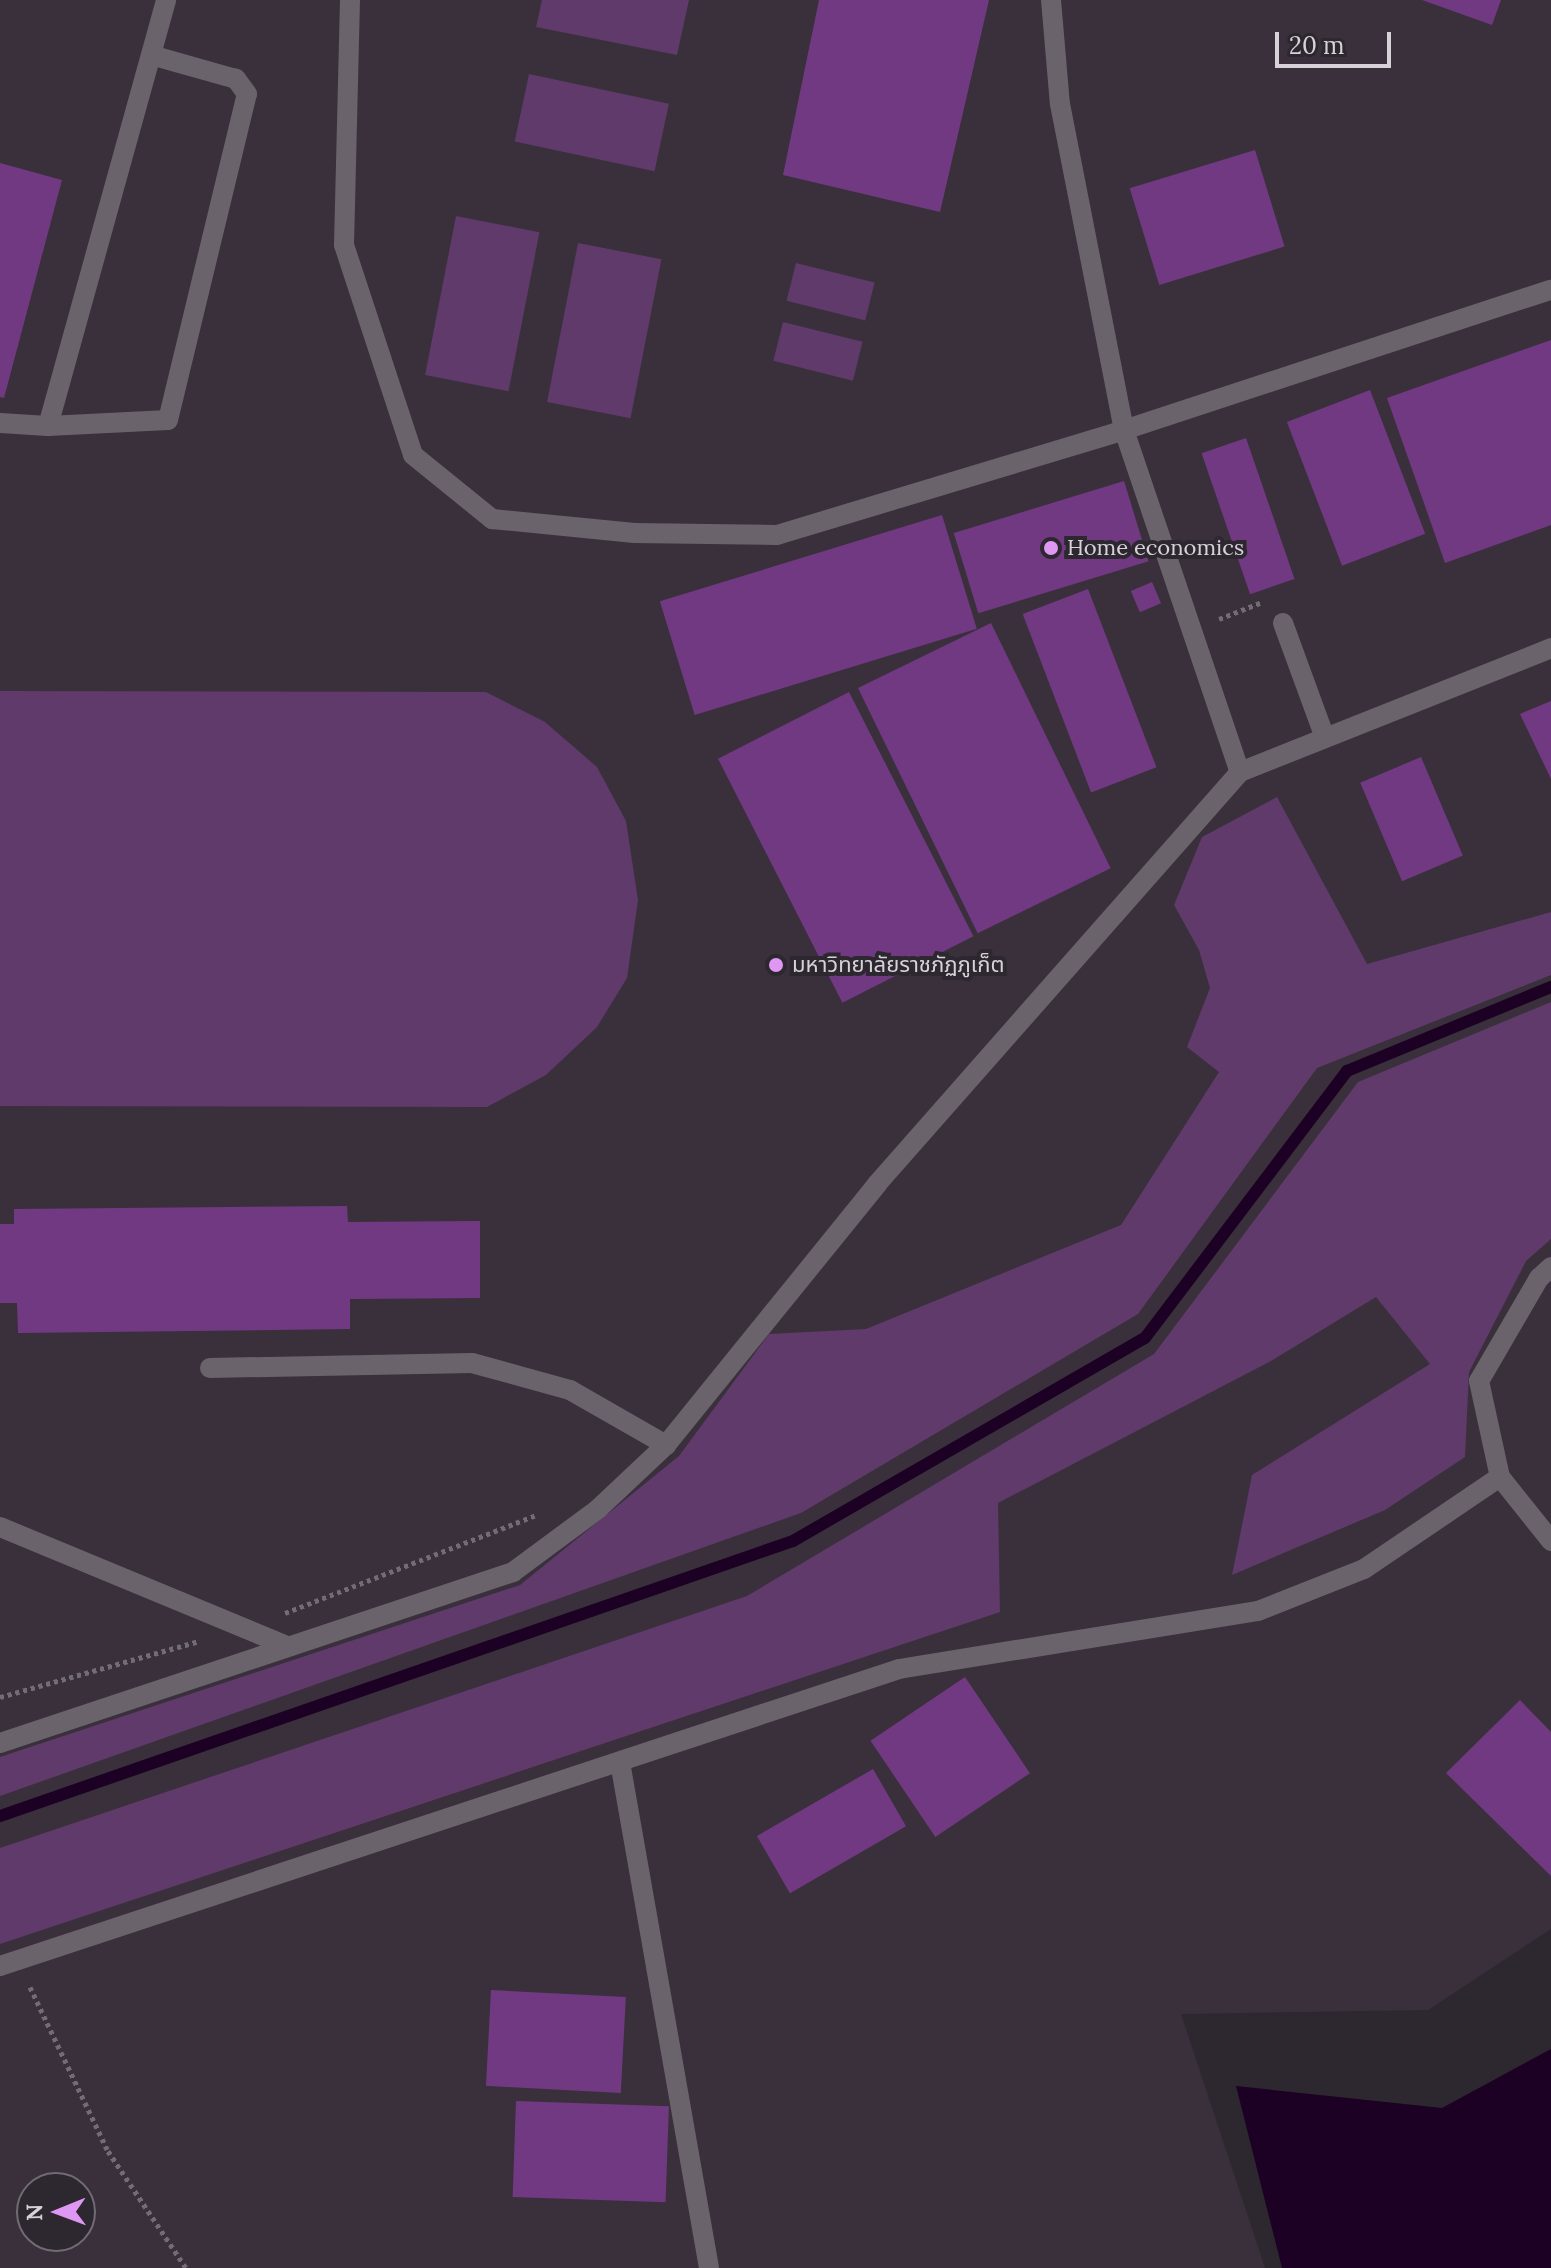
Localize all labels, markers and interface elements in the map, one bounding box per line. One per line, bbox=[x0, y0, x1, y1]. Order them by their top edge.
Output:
scale bar bbox=[1279, 16, 1395, 66]
text: 20 m bbox=[1289, 30, 1345, 61]
place label: Home economics bbox=[1067, 535, 1244, 561]
marker: Home economics bbox=[1042, 539, 1060, 557]
place label: มหาวิทยาลัยราชภัฏภูเก็ต bbox=[792, 952, 1004, 978]
marker: มหาวิทยาลัยราชภัฏภูเก็ต bbox=[767, 956, 785, 974]
north arrow bbox=[16, 2172, 96, 2252]
text: N bbox=[20, 2204, 48, 2221]

